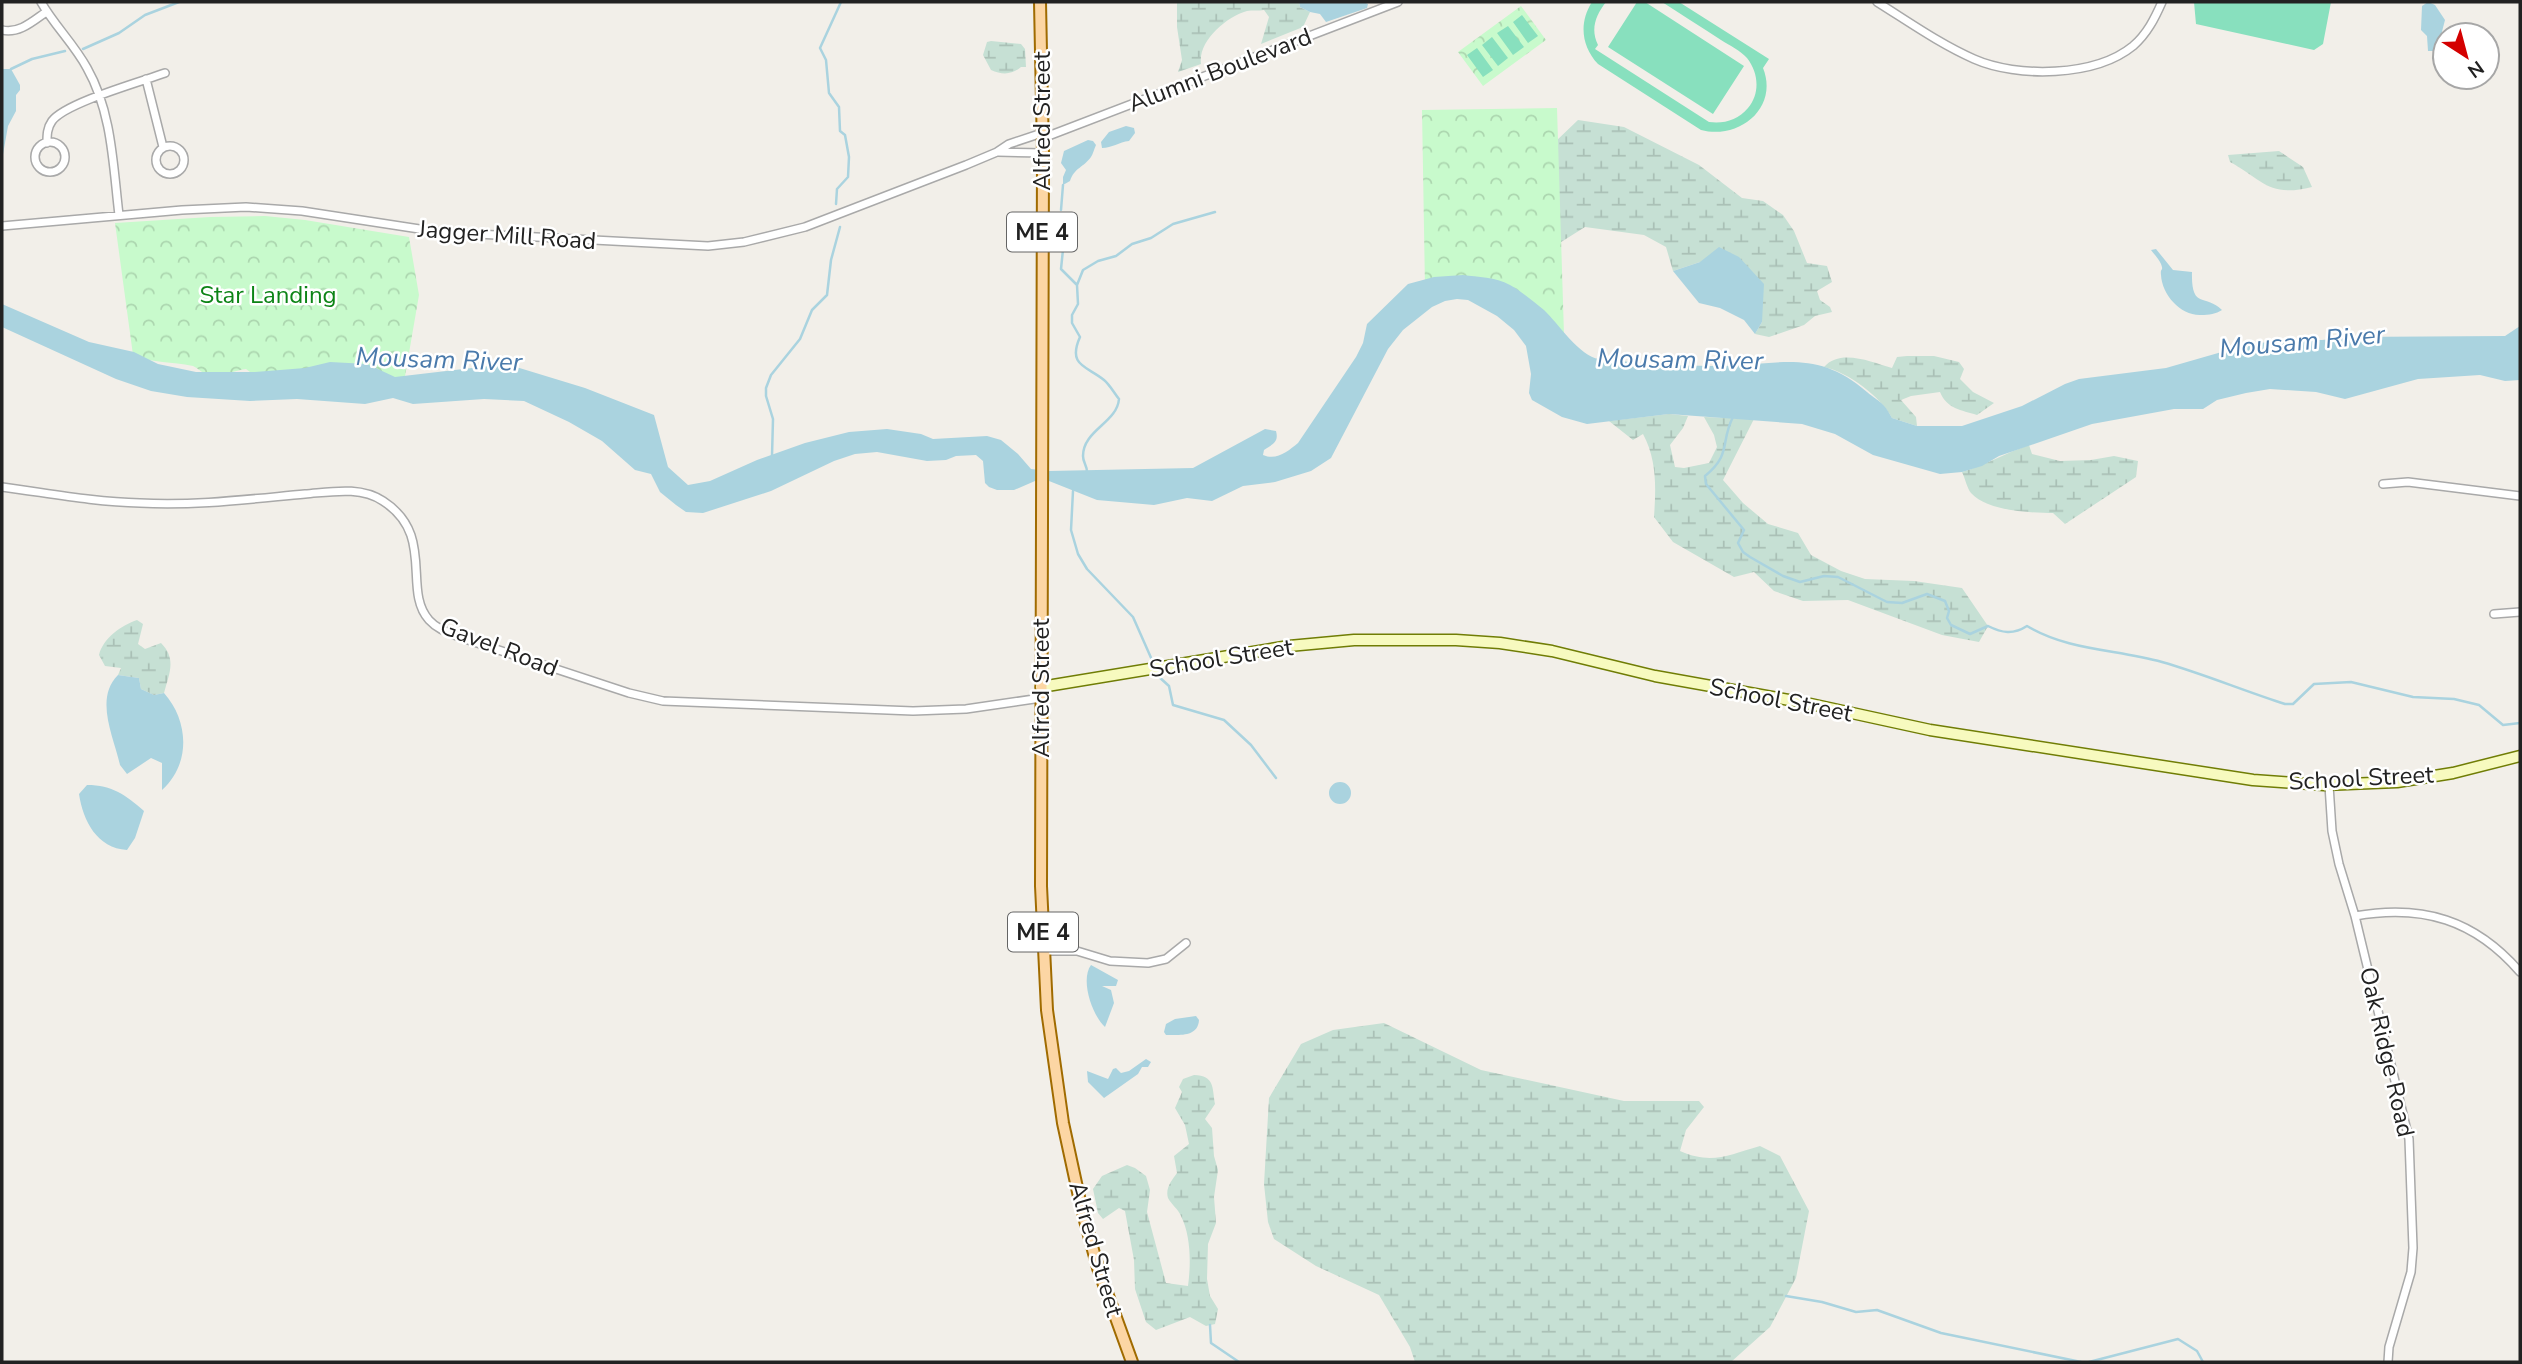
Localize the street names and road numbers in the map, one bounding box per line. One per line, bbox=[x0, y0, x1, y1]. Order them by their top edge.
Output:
street label: Alumni Boulevard bbox=[1124, 20, 1316, 120]
street label: Alfred Street bbox=[1026, 51, 1058, 191]
street label: Jagger Mill Road bbox=[416, 213, 597, 257]
road number: ME 4 bbox=[1007, 213, 1077, 252]
street label: Gavel Road bbox=[435, 610, 563, 684]
street label: Alfred Street bbox=[1025, 618, 1057, 758]
street label: School Street bbox=[1147, 631, 1296, 685]
street label: School Street bbox=[1707, 670, 1856, 730]
street label: School Street bbox=[2288, 758, 2435, 798]
road number: ME 4 bbox=[1008, 912, 1078, 951]
street label: Oak Ridge Road bbox=[2352, 964, 2422, 1140]
street label: Alfred Street bbox=[1061, 1178, 1131, 1321]

